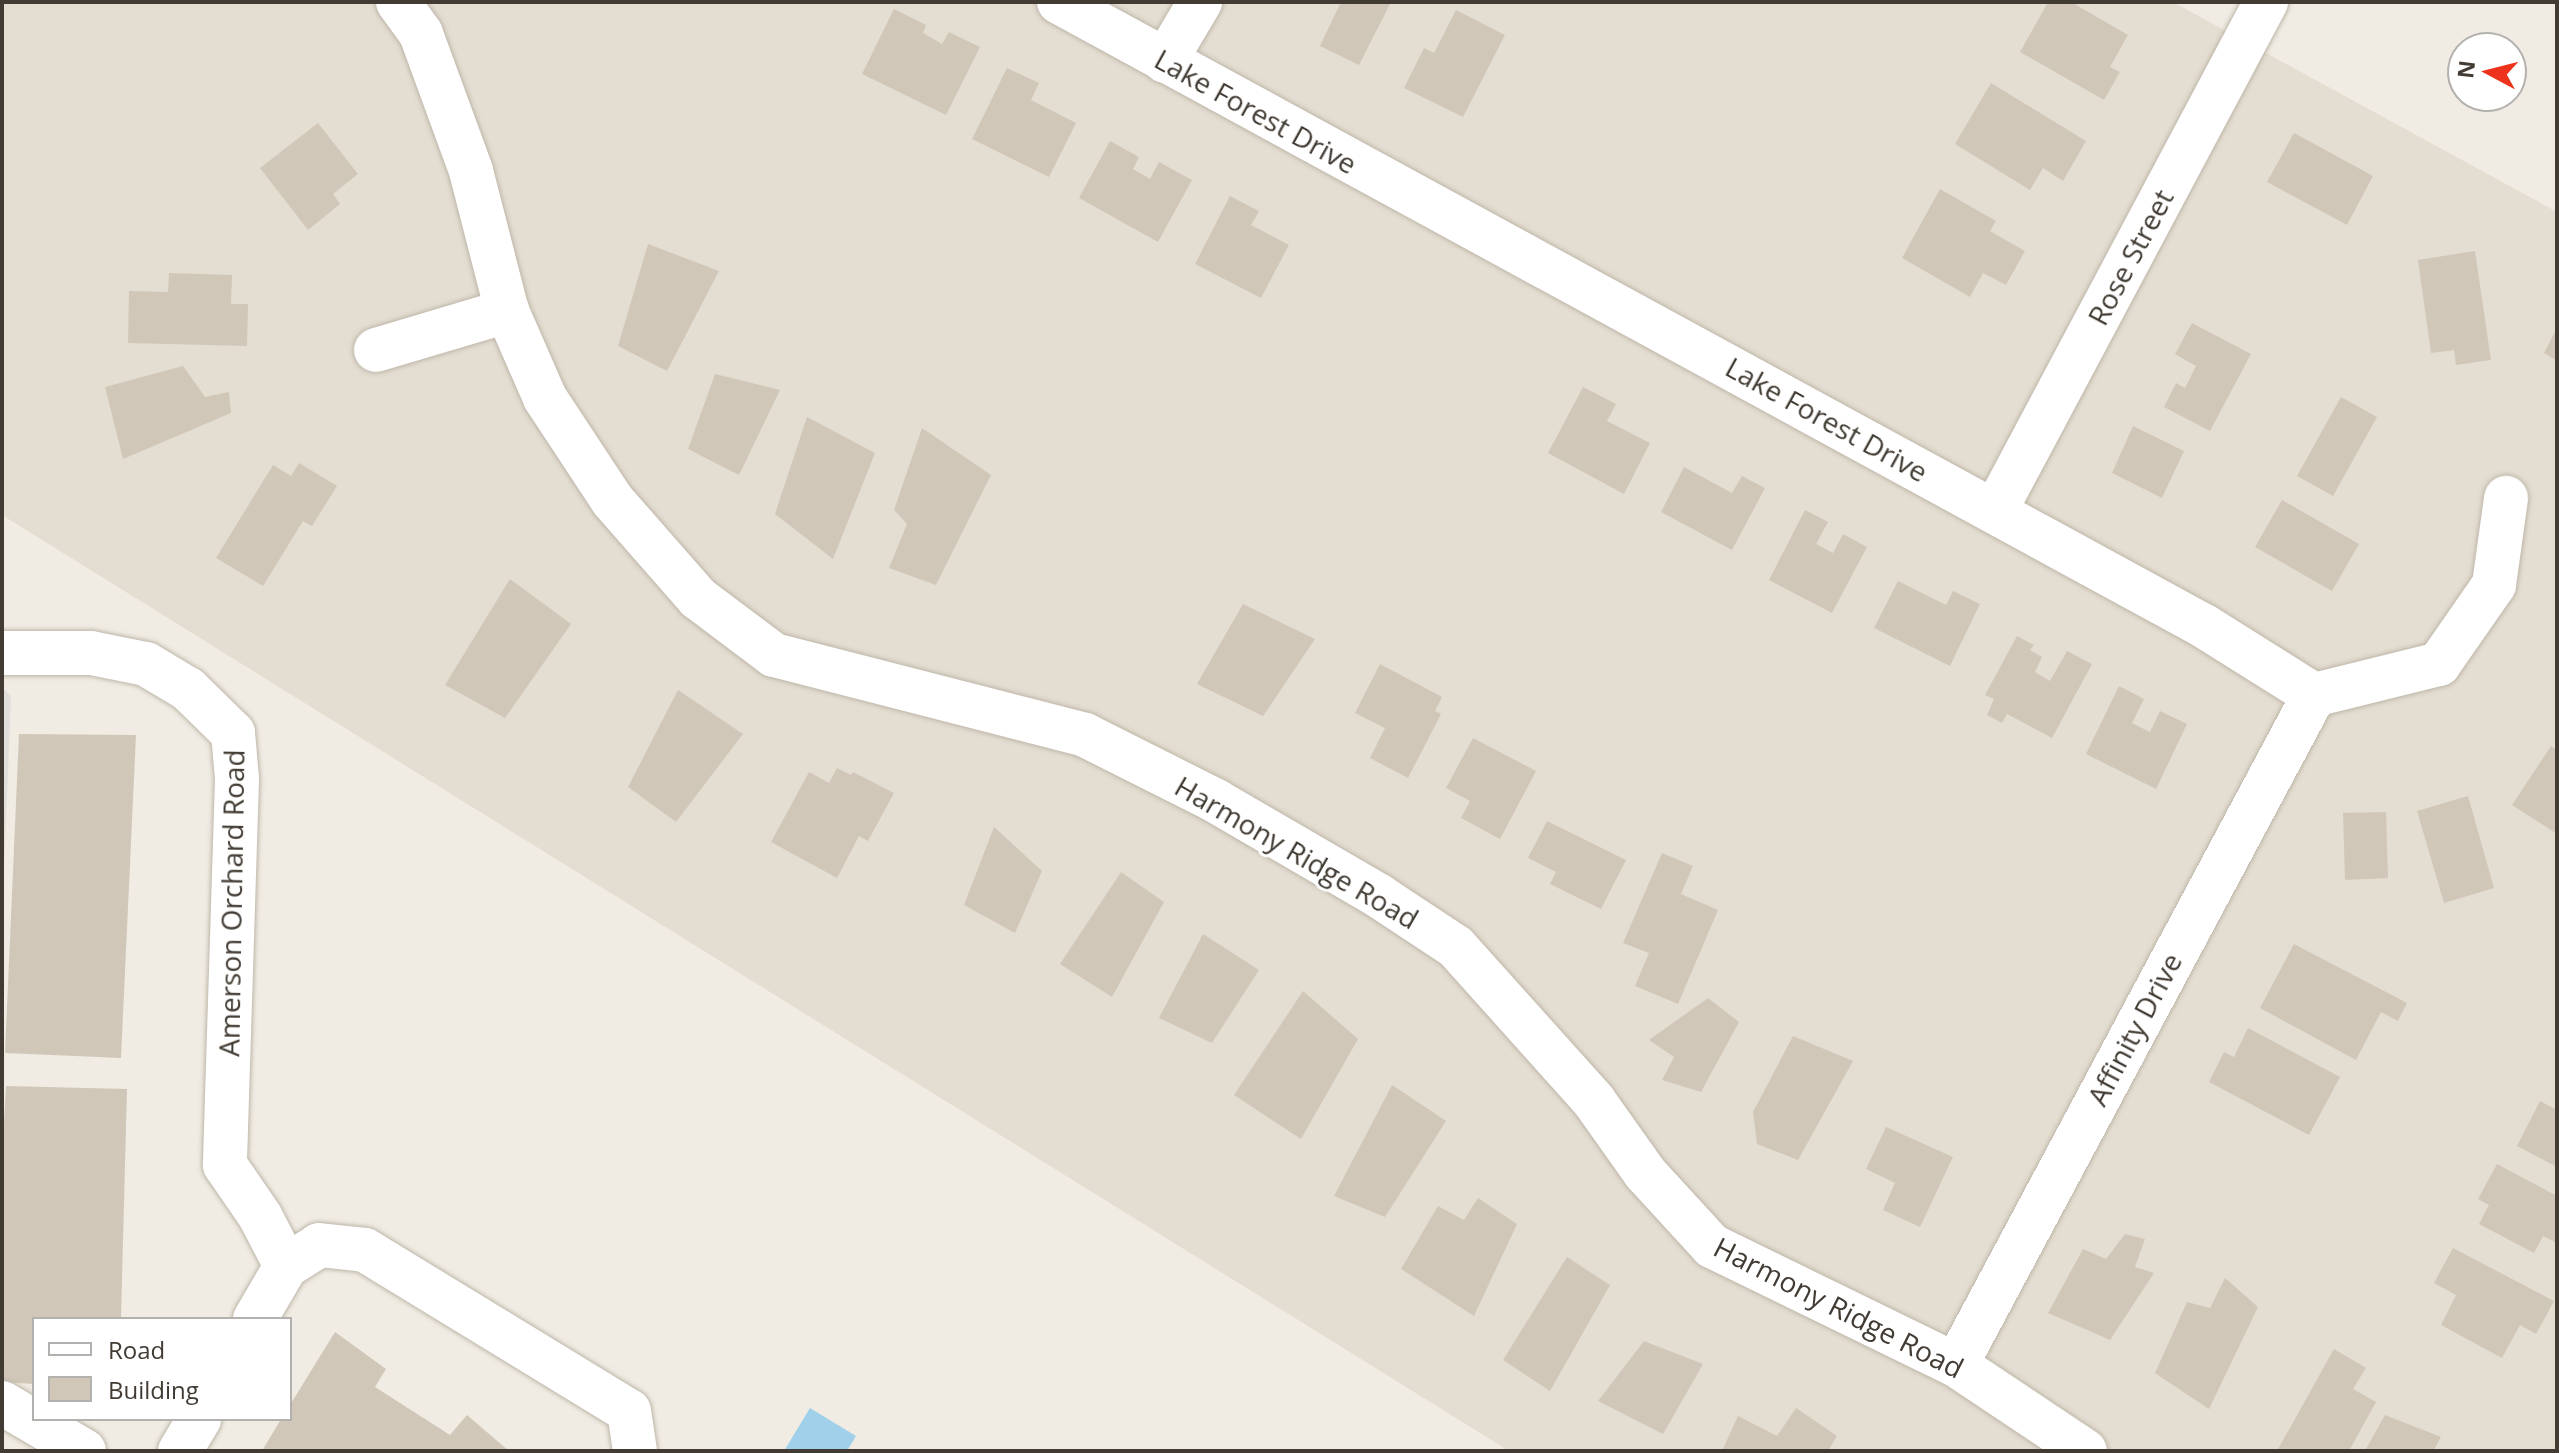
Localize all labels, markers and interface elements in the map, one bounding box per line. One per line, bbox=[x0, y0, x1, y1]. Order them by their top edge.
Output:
north arrow bbox=[2447, 32, 2527, 112]
street label: Lake Forest Drive bbox=[1149, 42, 1363, 180]
text: N bbox=[2449, 59, 2481, 80]
street label: Rose Street bbox=[2080, 183, 2180, 331]
street label: Lake Forest Drive bbox=[1720, 350, 1934, 488]
street label: Amerson Orchard Road bbox=[212, 749, 250, 1057]
street label: Harmony Ridge Road bbox=[1169, 769, 1425, 935]
street label: Affinity Drive bbox=[2080, 947, 2188, 1111]
street label: Harmony Ridge Road bbox=[1709, 1230, 1969, 1384]
legend bbox=[32, 1317, 292, 1421]
text: Road bbox=[108, 1333, 165, 1366]
text: Building bbox=[108, 1373, 199, 1406]

